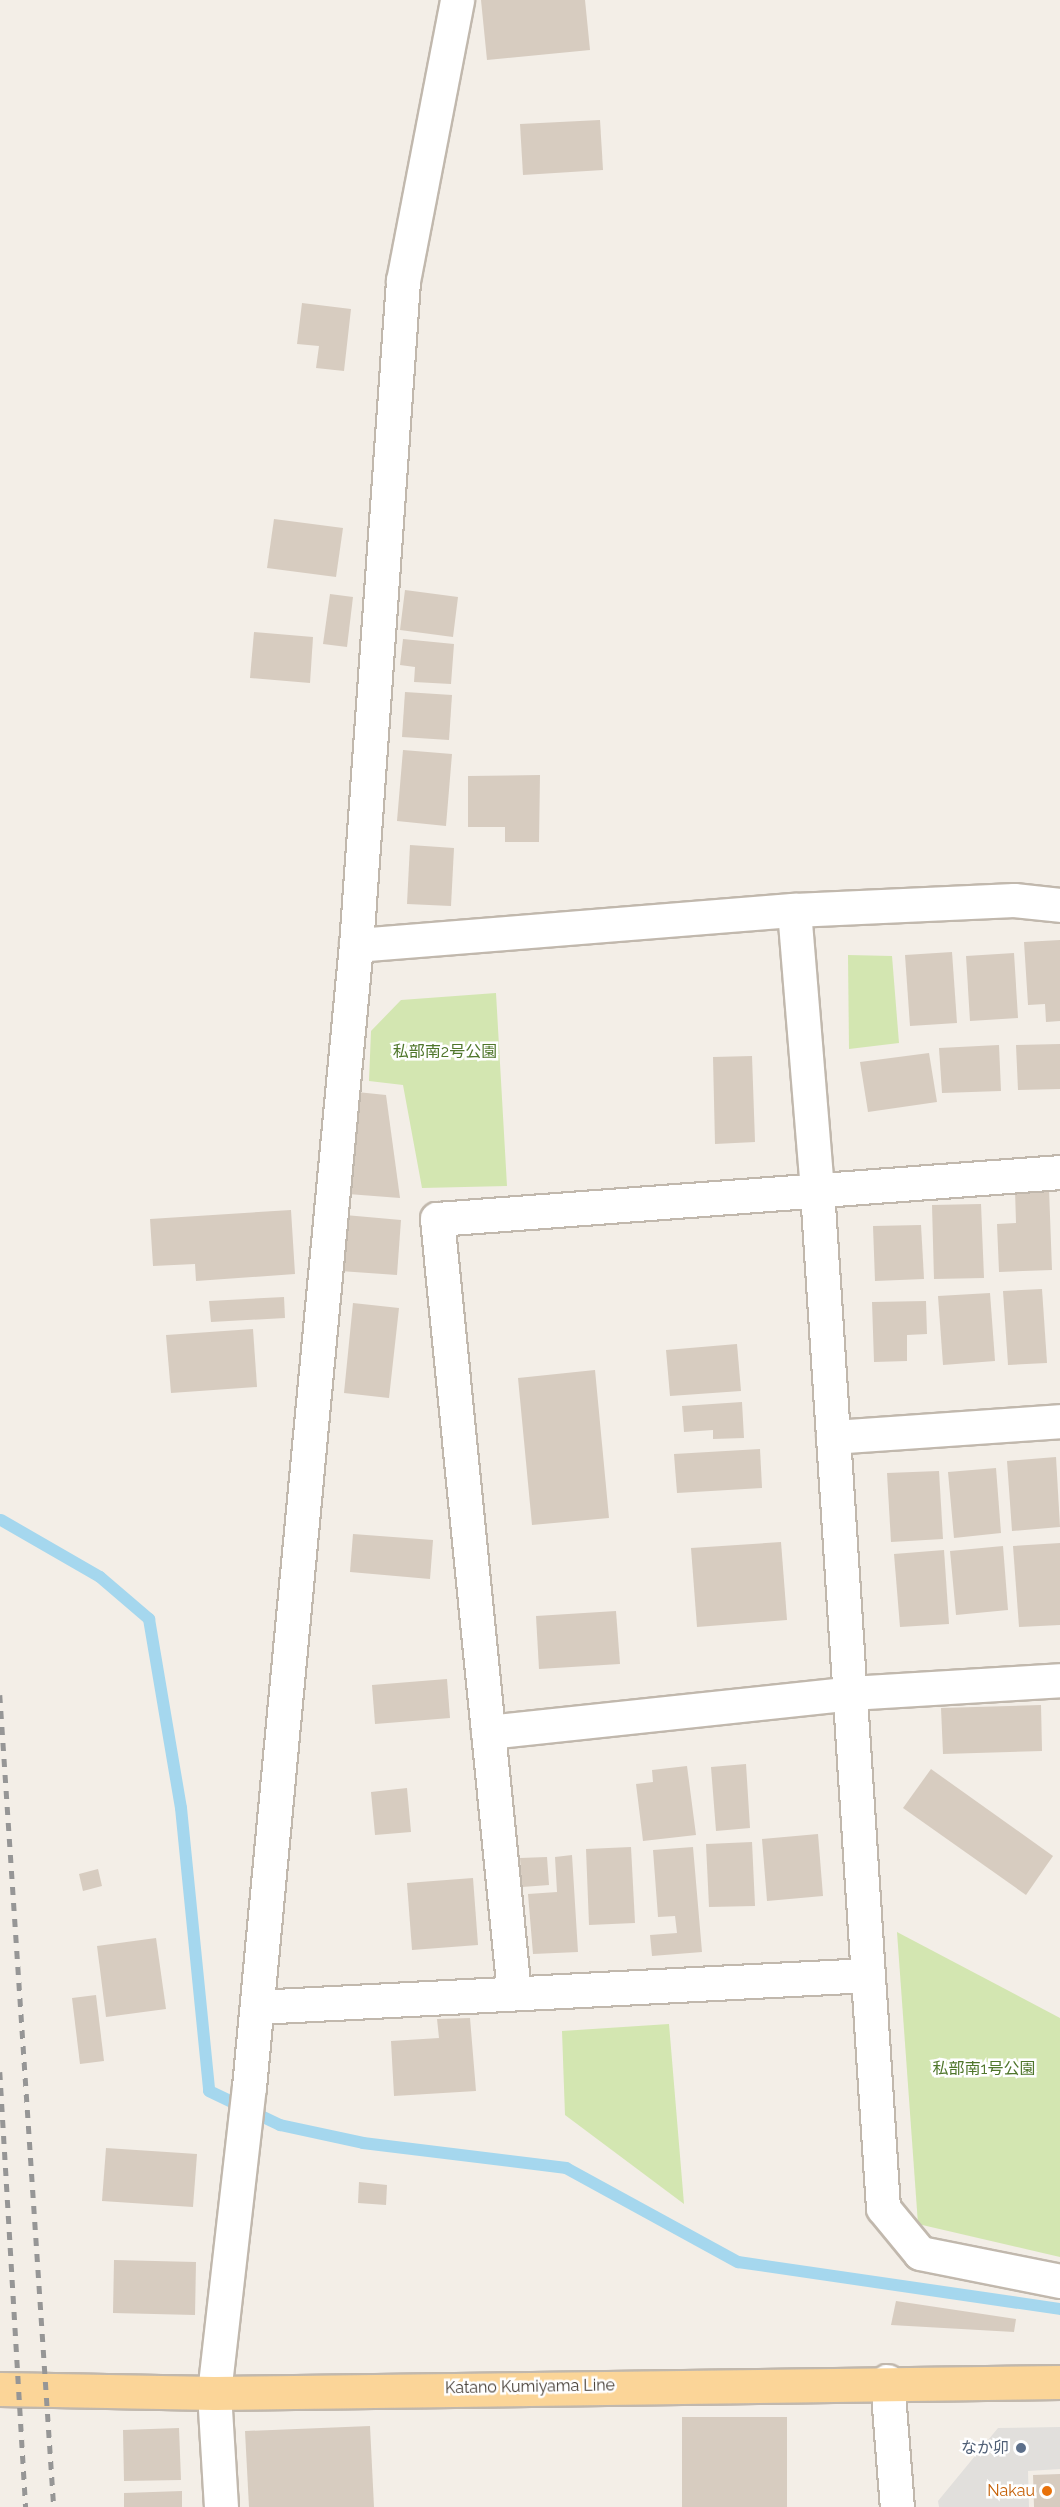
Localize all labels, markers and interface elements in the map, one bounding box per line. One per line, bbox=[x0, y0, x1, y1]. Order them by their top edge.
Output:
park label: 私部南2号公園 bbox=[393, 1042, 497, 1062]
park label: 私部南1号公園 bbox=[933, 2059, 1035, 2079]
street label: Katano Kumiyama Line bbox=[445, 2376, 615, 2398]
place label: なか卯 bbox=[961, 2438, 1009, 2458]
marker: なか卯 bbox=[1014, 2441, 1028, 2455]
place label: Nakau bbox=[987, 2481, 1035, 2501]
marker: Nakau bbox=[1040, 2484, 1054, 2498]

